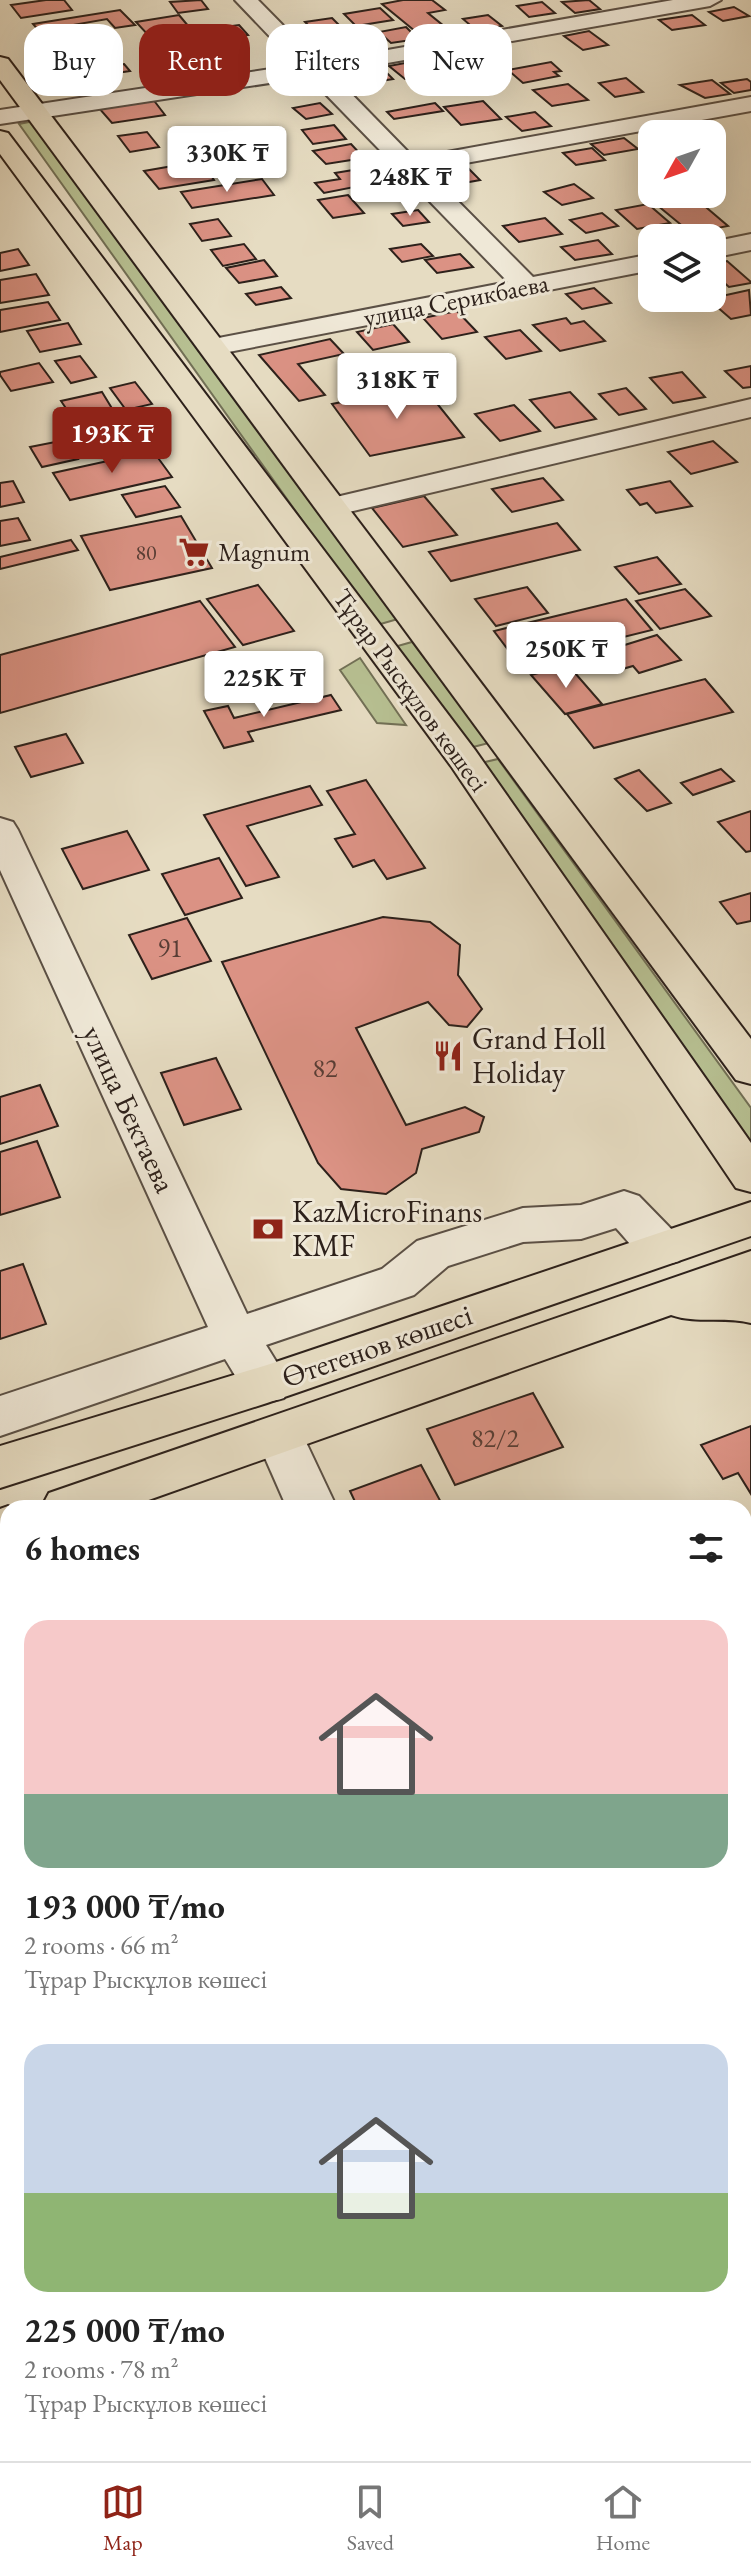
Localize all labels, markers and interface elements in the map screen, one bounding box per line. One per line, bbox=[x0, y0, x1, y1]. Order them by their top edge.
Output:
chip: Buy bbox=[24, 24, 123, 96]
chip: Rent bbox=[139, 24, 250, 96]
chip: Filters bbox=[266, 24, 388, 96]
chip: New bbox=[404, 24, 512, 96]
north arrow bbox=[638, 120, 726, 208]
map controls bbox=[638, 120, 726, 312]
pin: 330K ₸ bbox=[162, 126, 292, 194]
text: 330K ₸ bbox=[185, 135, 269, 169]
pin: 248K ₸ bbox=[345, 150, 475, 218]
text: 248K ₸ bbox=[368, 159, 452, 193]
button: layers bbox=[638, 224, 726, 312]
street label: улица Серикбаева bbox=[361, 265, 552, 335]
pin: 318K ₸ bbox=[332, 353, 462, 421]
text: 318K ₸ bbox=[355, 362, 439, 396]
pin: 193K ₸ bbox=[47, 407, 177, 475]
text: 193K ₸ bbox=[70, 416, 154, 450]
supermarket icon: Magnum bbox=[177, 535, 211, 569]
place label: Magnum bbox=[218, 535, 310, 569]
house number: 80 bbox=[135, 538, 157, 567]
street label: Тұрар Рыскұлов көшесі bbox=[326, 582, 496, 798]
pin: 250K ₸ bbox=[501, 622, 631, 690]
text: 250K ₸ bbox=[524, 631, 608, 665]
pin: 225K ₸ bbox=[199, 651, 329, 719]
text: 225K ₸ bbox=[222, 660, 306, 694]
house number: 91 bbox=[158, 931, 182, 965]
street label: улица Бектаева bbox=[74, 1019, 185, 1199]
place label: Grand Holl Holiday bbox=[472, 1019, 606, 1092]
restaurant icon: Grand Holl Holiday bbox=[431, 1039, 465, 1073]
house number: 82 bbox=[313, 1051, 338, 1085]
place label: KazMicroFinans KMF bbox=[292, 1192, 482, 1265]
bank icon: KazMicroFinans KMF bbox=[251, 1212, 285, 1246]
street label: Өтегенов көшесі bbox=[277, 1295, 477, 1396]
house number: 82/2 bbox=[471, 1421, 519, 1455]
text: 6 homes bbox=[24, 1526, 140, 1570]
icon: filters bbox=[684, 1526, 728, 1570]
icon: home bbox=[304, 1672, 448, 1816]
text: 193 000 ₸/mo bbox=[24, 1884, 225, 1928]
text: 2 rooms · 66 m² bbox=[24, 1928, 179, 1962]
text: Тұрар Рыскұлов көшесі bbox=[24, 1962, 267, 1996]
icon: home bbox=[304, 2096, 448, 2240]
text: 225 000 ₸/mo bbox=[24, 2308, 225, 2352]
text: 2 rooms · 78 m² bbox=[24, 2352, 179, 2386]
text: Тұрар Рыскұлов көшесі bbox=[24, 2386, 267, 2420]
tab: Map bbox=[101, 2480, 145, 2557]
tab: Saved bbox=[347, 2480, 394, 2557]
tab: Home bbox=[596, 2480, 650, 2557]

